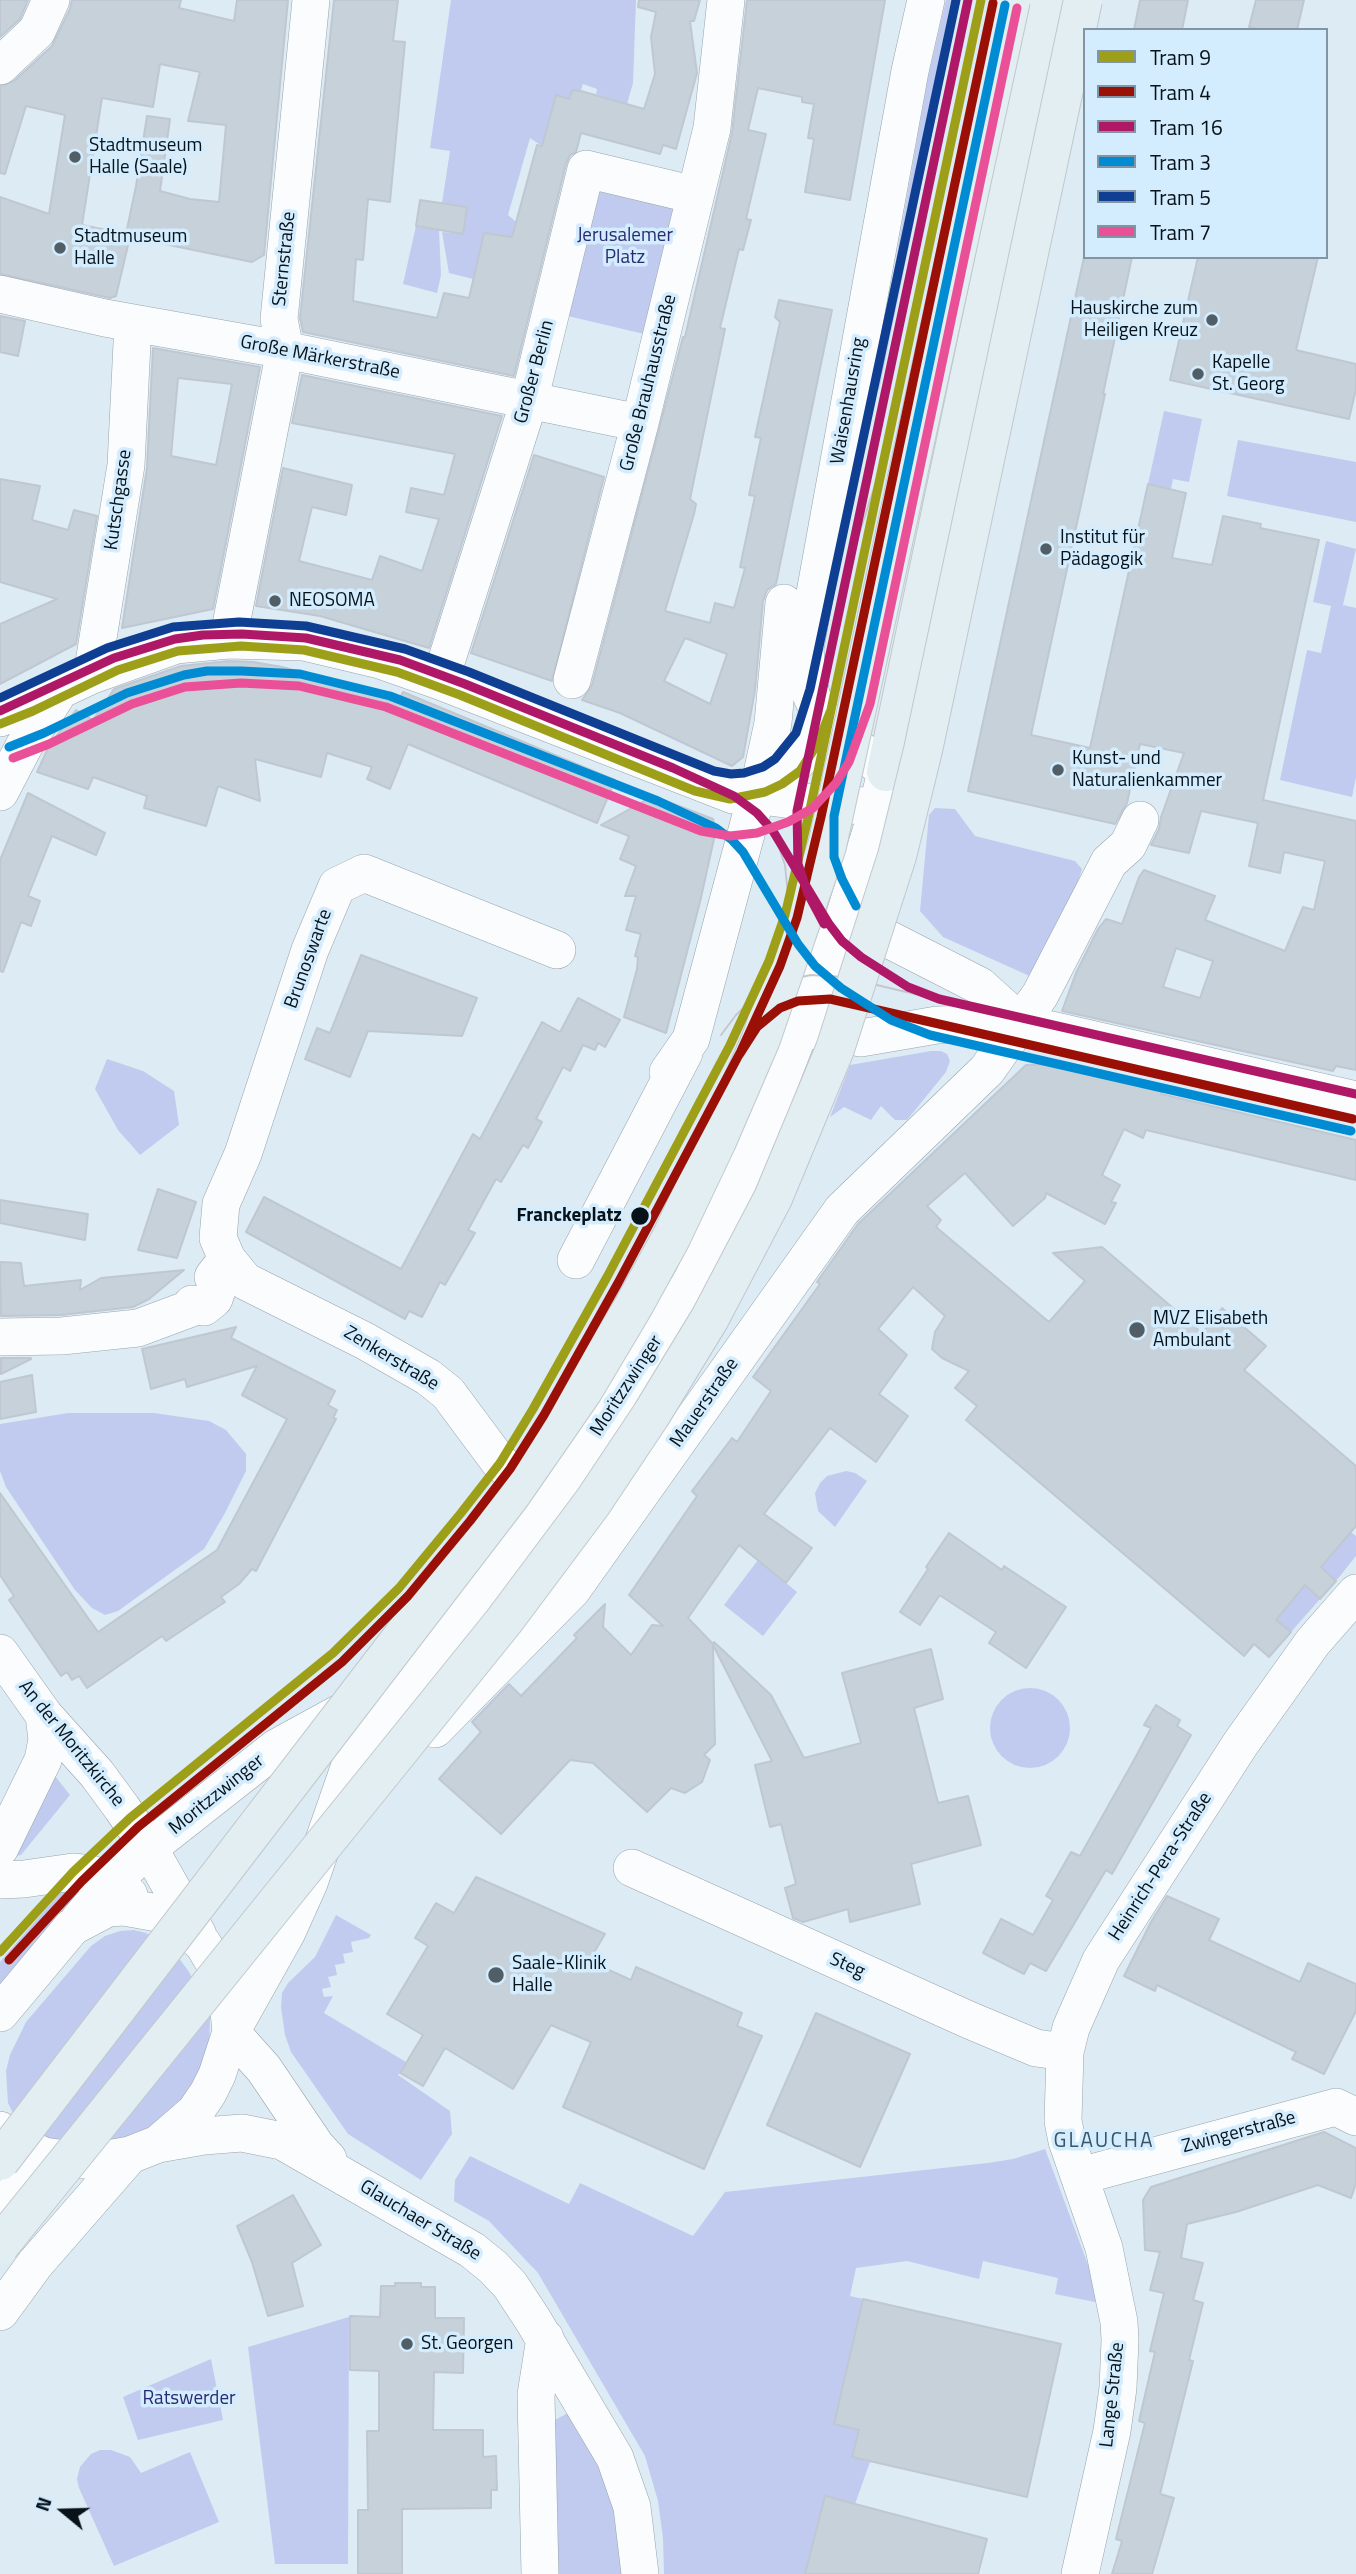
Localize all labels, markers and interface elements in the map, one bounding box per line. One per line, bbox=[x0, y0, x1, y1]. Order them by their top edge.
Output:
legend bbox=[1083, 28, 1328, 259]
text: Tram 9 bbox=[1150, 41, 1211, 73]
text: Tram 4 bbox=[1150, 76, 1211, 108]
text: Tram 16 bbox=[1150, 111, 1223, 143]
place label: Stadtmuseum Halle (Saale) bbox=[89, 135, 202, 179]
text: Tram 3 bbox=[1150, 146, 1211, 178]
marker: Stadtmuseum Halle (Saale) bbox=[67, 149, 83, 165]
text: Tram 5 bbox=[1150, 181, 1211, 213]
street label: Sternstraße bbox=[269, 210, 301, 308]
text: Tram 7 bbox=[1150, 216, 1211, 248]
park label: Jerusalemer Platz bbox=[577, 225, 673, 269]
place label: Stadtmuseum Halle bbox=[74, 226, 187, 270]
marker: Stadtmuseum Halle bbox=[52, 240, 68, 256]
street label: Große Brauhausstraße bbox=[616, 292, 682, 474]
place label: Hauskirche zum Heiligen Kreuz bbox=[1070, 298, 1198, 342]
marker: Hauskirche zum Heiligen Kreuz bbox=[1204, 312, 1220, 328]
street label: Großer Berlin bbox=[510, 318, 560, 426]
street label: Große Märkerstraße bbox=[238, 331, 402, 385]
street label: Waisenhausring bbox=[827, 336, 871, 466]
place label: Kapelle St. Georg bbox=[1212, 352, 1285, 396]
marker: Kapelle St. Georg bbox=[1190, 366, 1206, 382]
street label: Kutschgasse bbox=[101, 448, 137, 552]
place label: Institut für Pädagogik bbox=[1060, 527, 1145, 571]
marker: Institut für Pädagogik bbox=[1038, 541, 1054, 557]
place label: NEOSOMA bbox=[289, 590, 375, 612]
marker: NEOSOMA bbox=[267, 593, 283, 609]
place label: Kunst- und Naturalienkammer bbox=[1072, 748, 1222, 792]
marker: Kunst- und Naturalienkammer bbox=[1050, 762, 1066, 778]
street label: Brunoswarte bbox=[280, 906, 338, 1012]
place label: Franckeplatz bbox=[516, 1205, 622, 1227]
marker: Franckeplatz bbox=[629, 1205, 651, 1227]
place label: MVZ Elisabeth Ambulant bbox=[1153, 1308, 1268, 1352]
marker: MVZ Elisabeth Ambulant bbox=[1127, 1320, 1147, 1340]
street label: Zenkerstraße bbox=[339, 1322, 443, 1396]
street label: Moritzzwinger bbox=[586, 1331, 668, 1441]
street label: Mauerstraße bbox=[666, 1354, 744, 1452]
street label: An der Moritzkirche bbox=[13, 1676, 129, 1812]
street label: Moritzzwinger bbox=[165, 1750, 269, 1840]
street label: Heinrich-Pera-Straße bbox=[1105, 1789, 1217, 1945]
street label: Steg bbox=[826, 1948, 868, 1984]
place label: Saale-Klinik Halle bbox=[512, 1953, 606, 1997]
marker: Saale-Klinik Halle bbox=[486, 1965, 506, 1985]
street label: Zwingerstraße bbox=[1180, 2107, 1298, 2159]
district label: GLAUCHA bbox=[1054, 2129, 1154, 2155]
street label: Glauchaer Straße bbox=[355, 2176, 485, 2266]
place label: St. Georgen bbox=[421, 2333, 513, 2355]
marker: St. Georgen bbox=[399, 2336, 415, 2352]
street label: Lange Straße bbox=[1096, 2341, 1130, 2449]
park label: Ratswerder bbox=[142, 2388, 236, 2410]
north arrow bbox=[28, 2476, 98, 2546]
text: N bbox=[27, 2493, 59, 2515]

